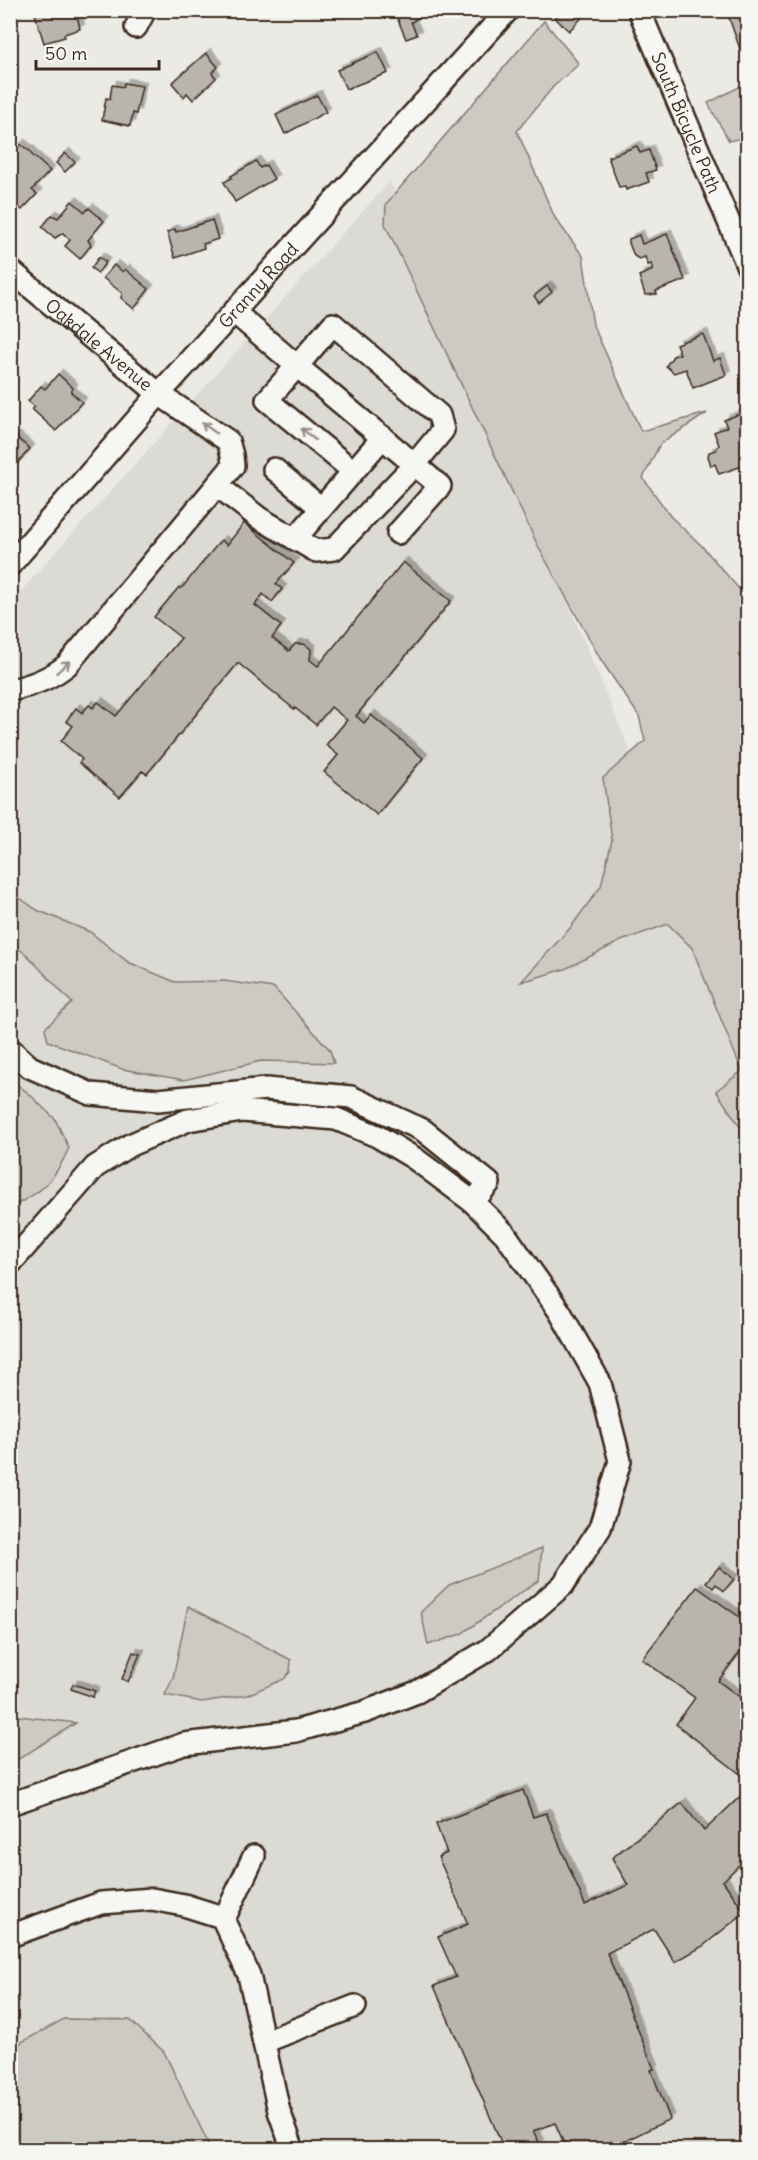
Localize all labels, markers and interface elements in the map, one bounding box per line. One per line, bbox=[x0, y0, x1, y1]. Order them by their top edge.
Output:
scale bar bbox=[36, 33, 159, 71]
text: 50 m bbox=[45, 42, 87, 65]
street label: South Bicycle Path bbox=[647, 48, 727, 196]
street label: Granny Road bbox=[213, 237, 303, 333]
street label: Oakdale Avenue bbox=[41, 293, 157, 395]
one-way arrow bbox=[201, 422, 217, 434]
one-way arrow bbox=[300, 428, 316, 441]
one-way arrow bbox=[56, 660, 71, 674]

